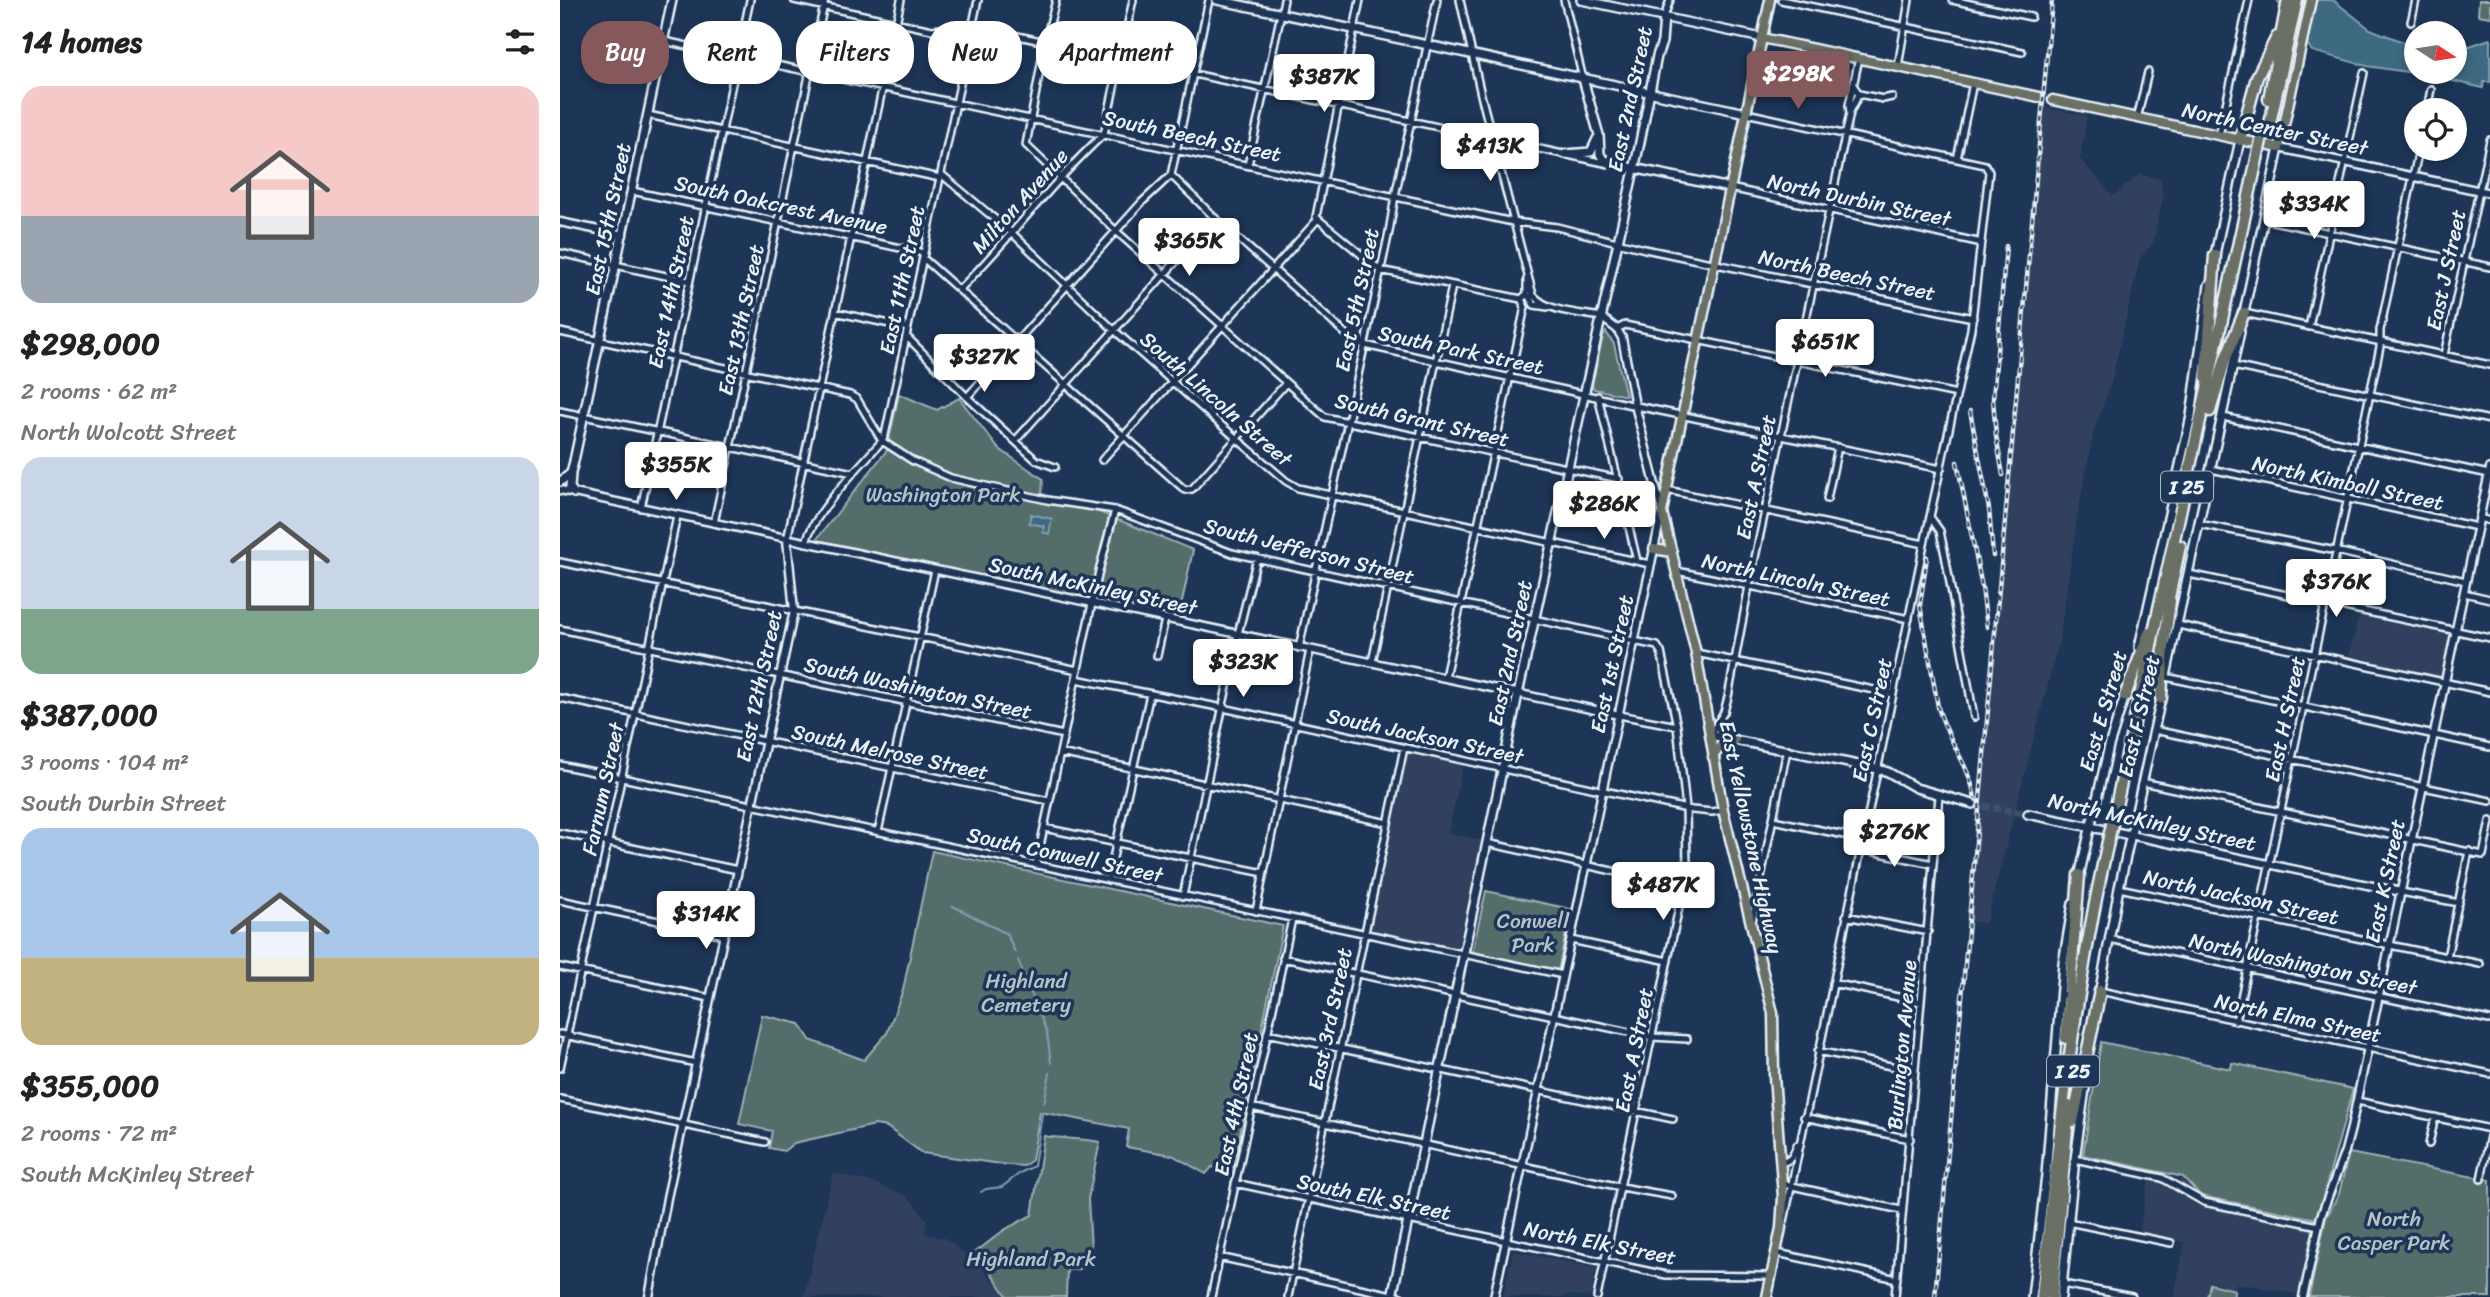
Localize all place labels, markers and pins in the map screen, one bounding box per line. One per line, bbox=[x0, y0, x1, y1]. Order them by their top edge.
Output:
pin: $298K bbox=[1749, 52, 1847, 111]
pin: $387K bbox=[1275, 54, 1373, 114]
pin: $413K bbox=[1441, 124, 1539, 183]
pin: $334K bbox=[2265, 182, 2363, 241]
pin: $365K bbox=[1140, 218, 1238, 278]
pin: $651K bbox=[1776, 320, 1874, 379]
pin: $327K bbox=[935, 334, 1033, 394]
pin: $355K bbox=[627, 442, 725, 502]
pin: $286K bbox=[1555, 482, 1653, 541]
pin: $376K bbox=[2287, 560, 2385, 619]
pin: $323K bbox=[1194, 640, 1292, 699]
pin: $276K bbox=[1845, 810, 1943, 869]
pin: $487K bbox=[1614, 862, 1712, 922]
pin: $314K bbox=[657, 892, 755, 951]

